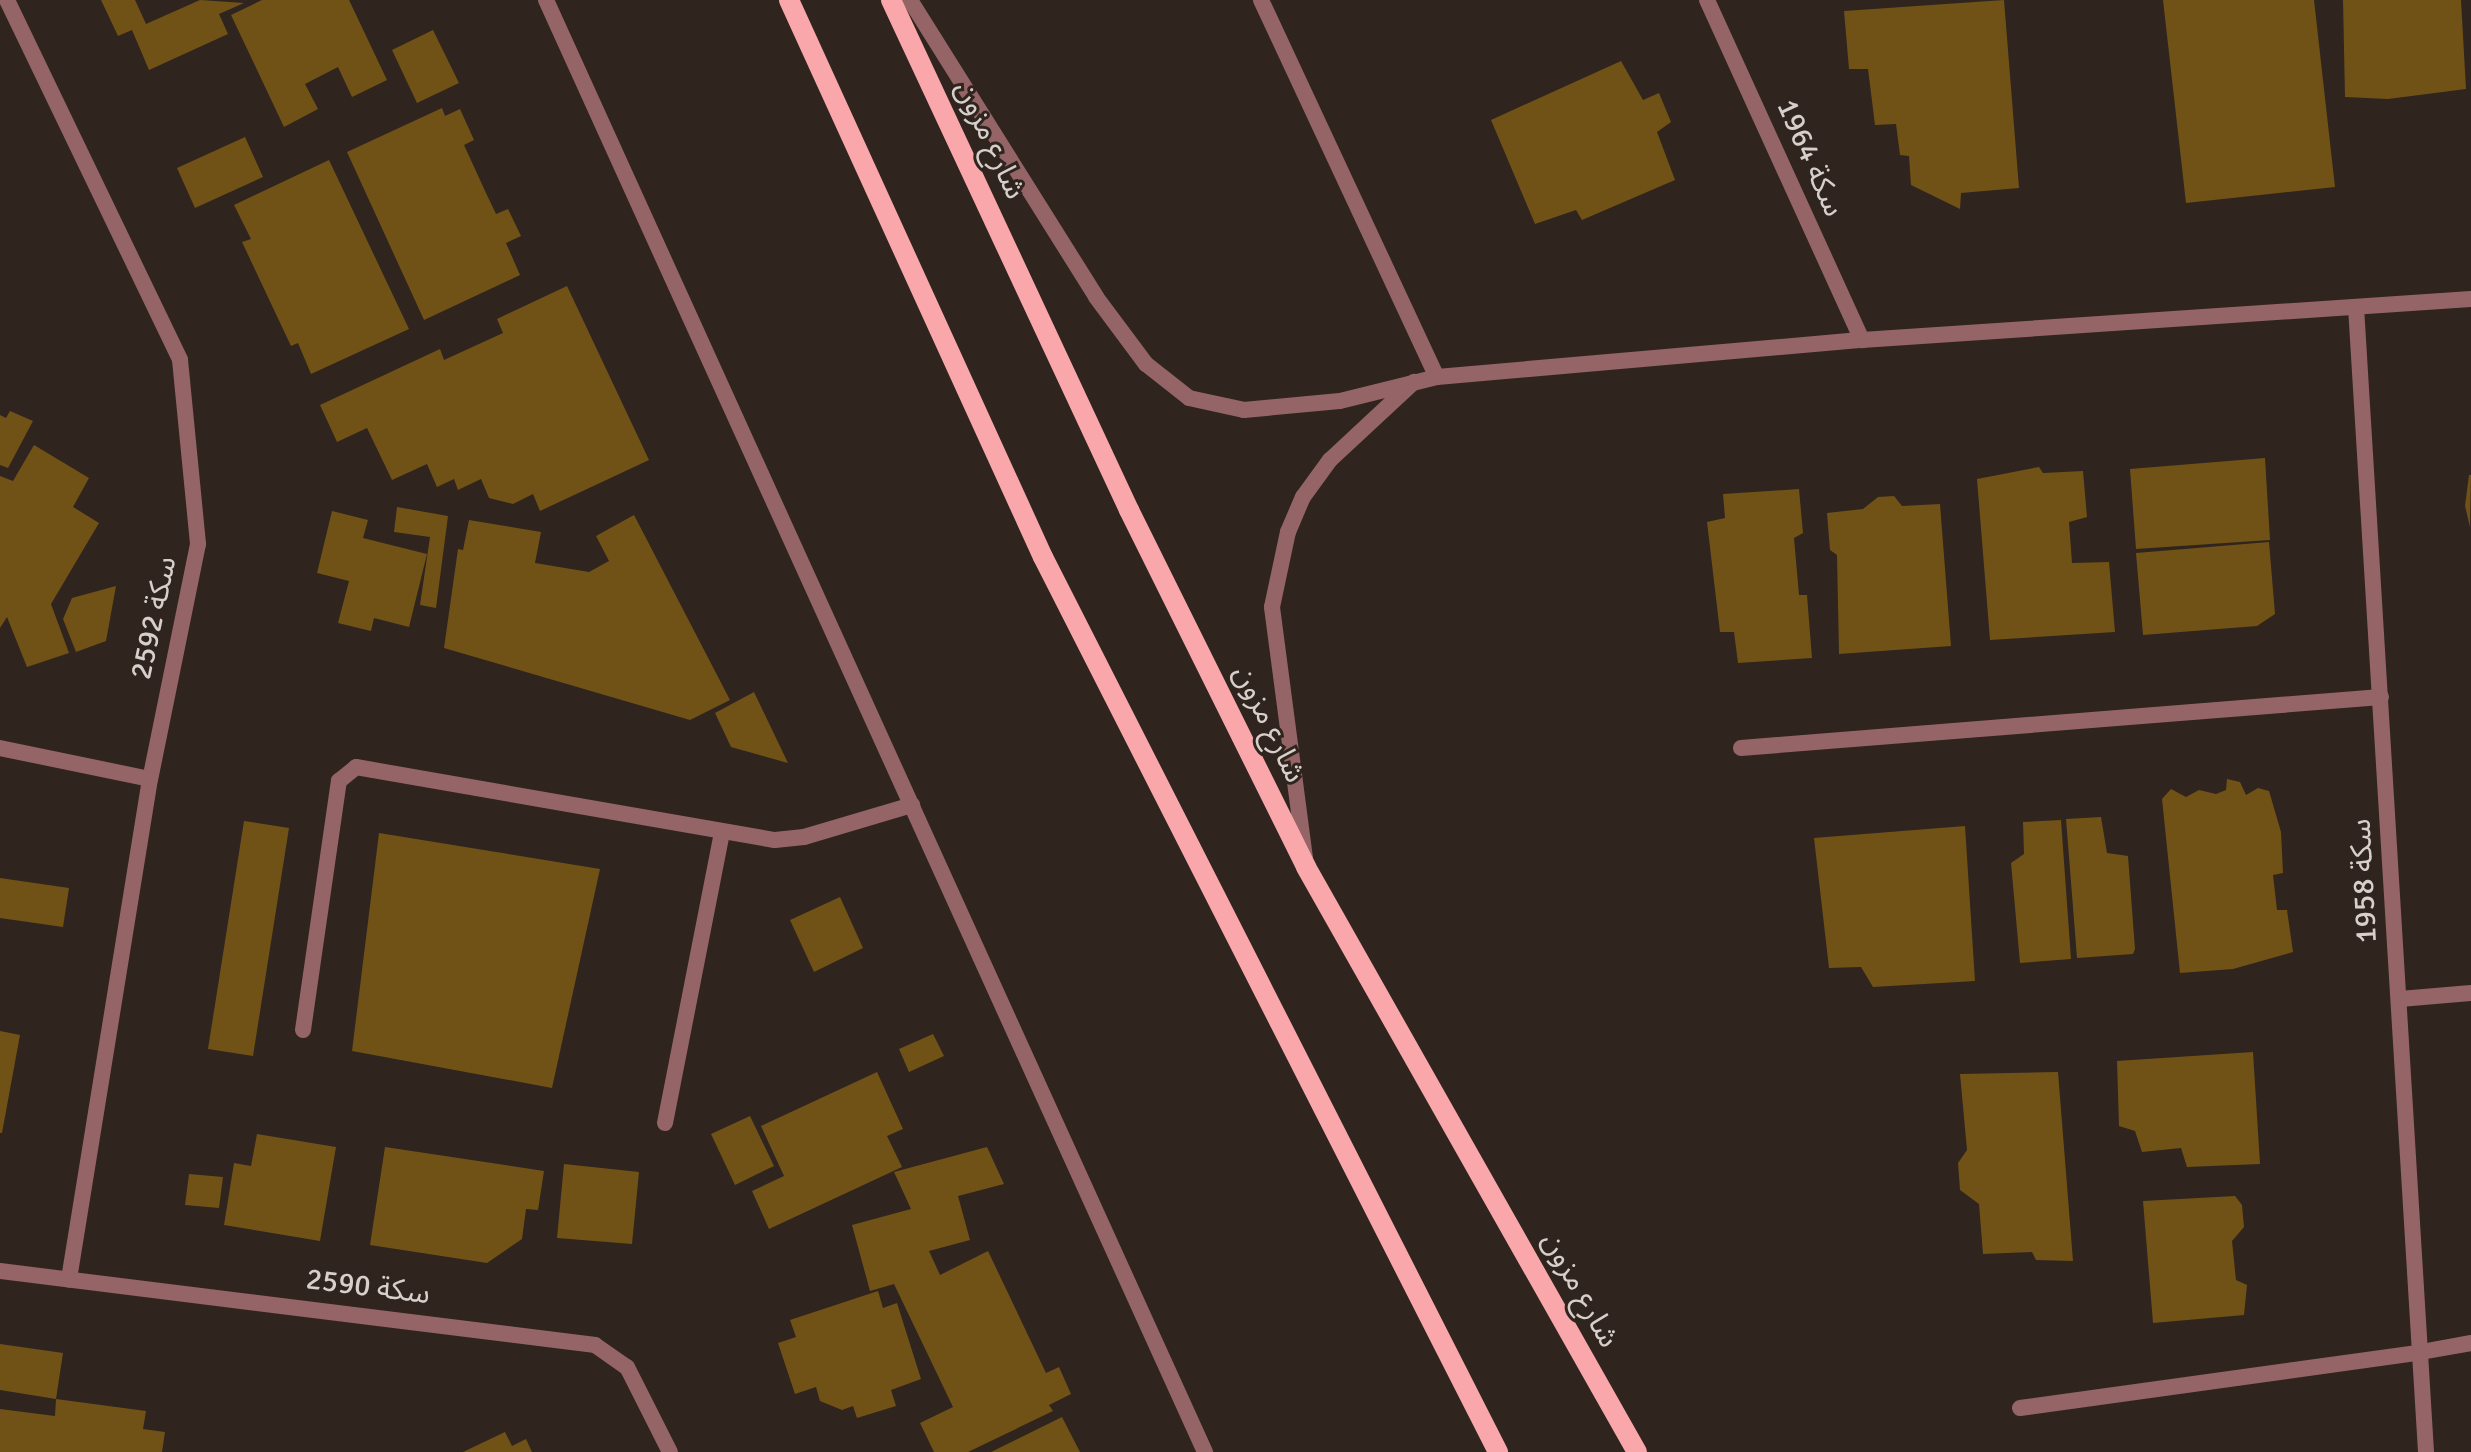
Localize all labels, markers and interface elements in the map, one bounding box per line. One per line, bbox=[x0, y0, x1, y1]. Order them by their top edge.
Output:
street label: شارع مزون bbox=[947, 75, 1033, 205]
street label: سكة 1964 bbox=[1768, 94, 1852, 222]
street label: سكة 2592 bbox=[123, 553, 185, 683]
street label: شارع مزون bbox=[1225, 659, 1313, 789]
street label: سكة 1958 bbox=[2343, 818, 2385, 944]
street label: شارع مزون bbox=[1534, 1226, 1626, 1354]
street label: سكة 2590 bbox=[304, 1262, 432, 1312]

